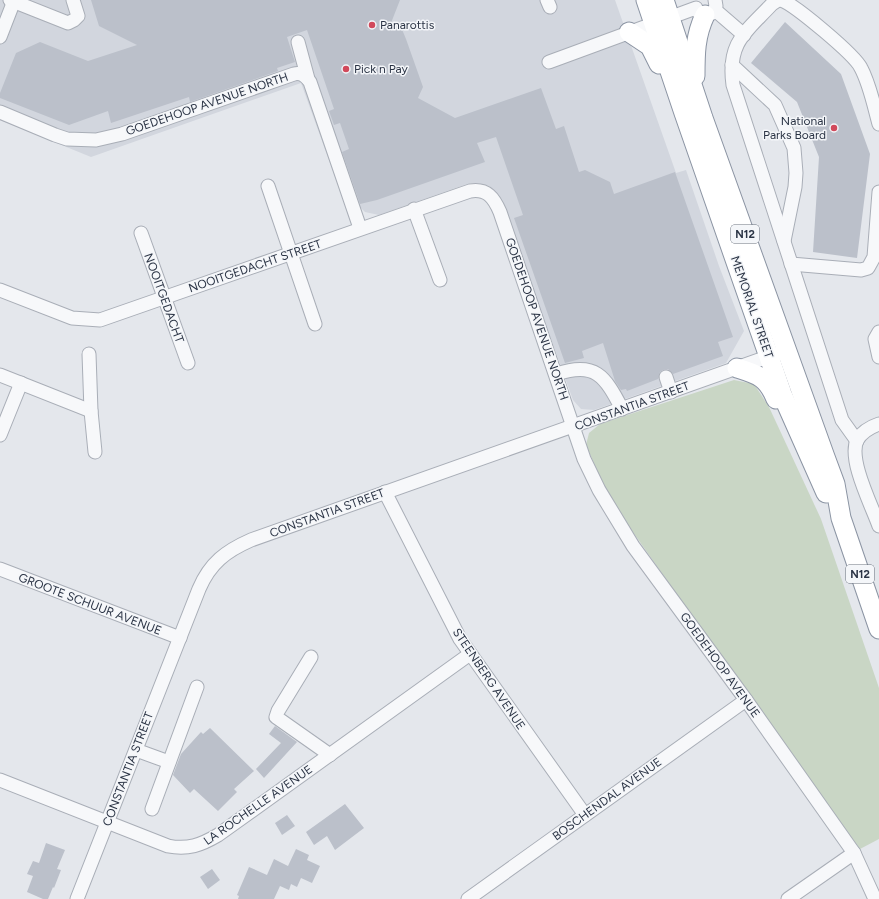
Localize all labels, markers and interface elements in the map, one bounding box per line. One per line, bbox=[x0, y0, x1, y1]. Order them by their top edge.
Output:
place label: Panarottis bbox=[380, 18, 435, 32]
marker: Panarottis bbox=[367, 20, 377, 30]
place label: Pick n Pay bbox=[354, 62, 409, 76]
marker: Pick n Pay bbox=[341, 64, 351, 74]
street label: GOEDEHOOP AVENUE NORTH bbox=[124, 70, 290, 138]
place label: National Parks Board bbox=[763, 114, 826, 142]
marker: National Parks Board bbox=[829, 123, 839, 133]
road number: N12 bbox=[731, 225, 759, 243]
street label: GOEDEHOOP AVENUE NORTH bbox=[503, 236, 571, 402]
street label: NOOITGEDACHT STREET bbox=[187, 237, 324, 295]
street label: NOOITGEDACHT bbox=[141, 251, 187, 345]
street label: MEMORIAL STREET bbox=[728, 254, 776, 360]
street label: CONSTANTIA STREET bbox=[573, 379, 692, 433]
street label: CONSTANTIA STREET bbox=[268, 486, 387, 540]
road number: N12 bbox=[846, 565, 874, 583]
street label: GROOTE SCHUUR AVENUE bbox=[16, 570, 164, 638]
street label: GOEDEHOOP AVENUE bbox=[677, 610, 763, 720]
street label: STEENBERG AVENUE bbox=[450, 626, 528, 732]
street label: CONSTANTIA STREET bbox=[100, 710, 156, 828]
street label: BOSCHENDAL AVENUE bbox=[550, 755, 664, 843]
street label: LA ROCHELLE AVENUE bbox=[201, 762, 315, 848]

